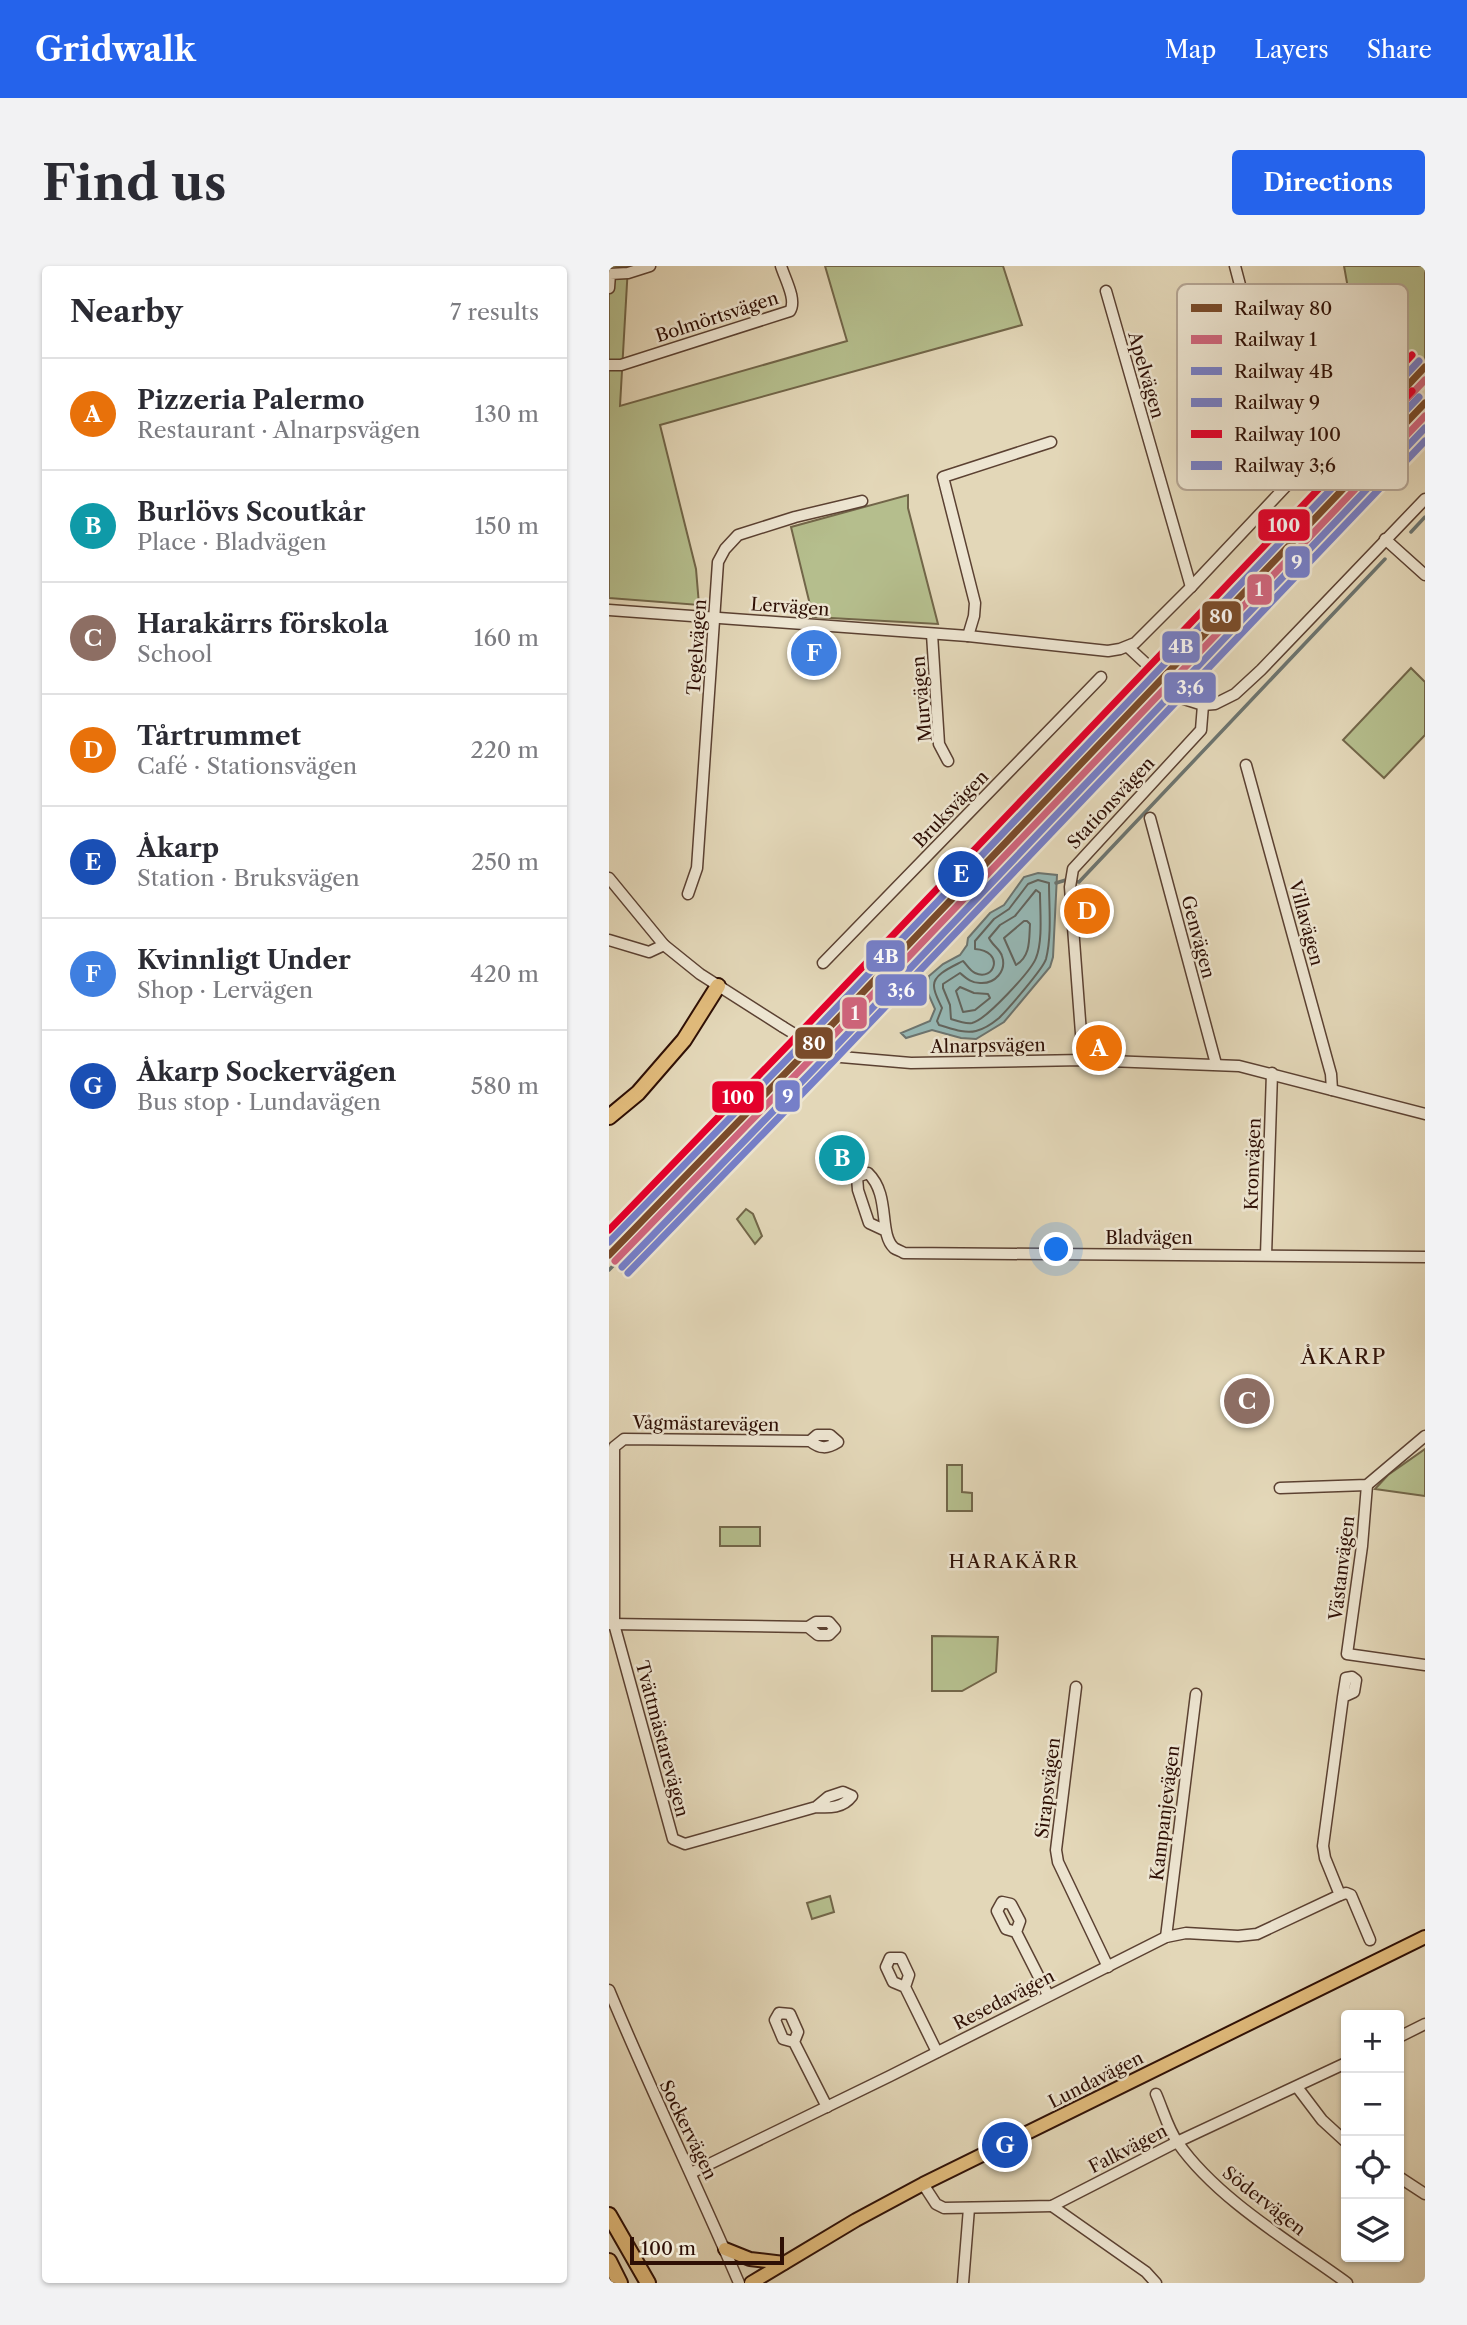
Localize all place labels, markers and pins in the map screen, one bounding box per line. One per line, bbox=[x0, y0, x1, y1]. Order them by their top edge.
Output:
pin: F bbox=[791, 627, 837, 679]
pin: E bbox=[938, 848, 984, 900]
pin: D bbox=[1064, 885, 1110, 937]
pin: A bbox=[1076, 1022, 1122, 1074]
pin: B bbox=[819, 1132, 865, 1184]
pin: C bbox=[1224, 1375, 1270, 1427]
pin: G bbox=[982, 2119, 1028, 2171]

